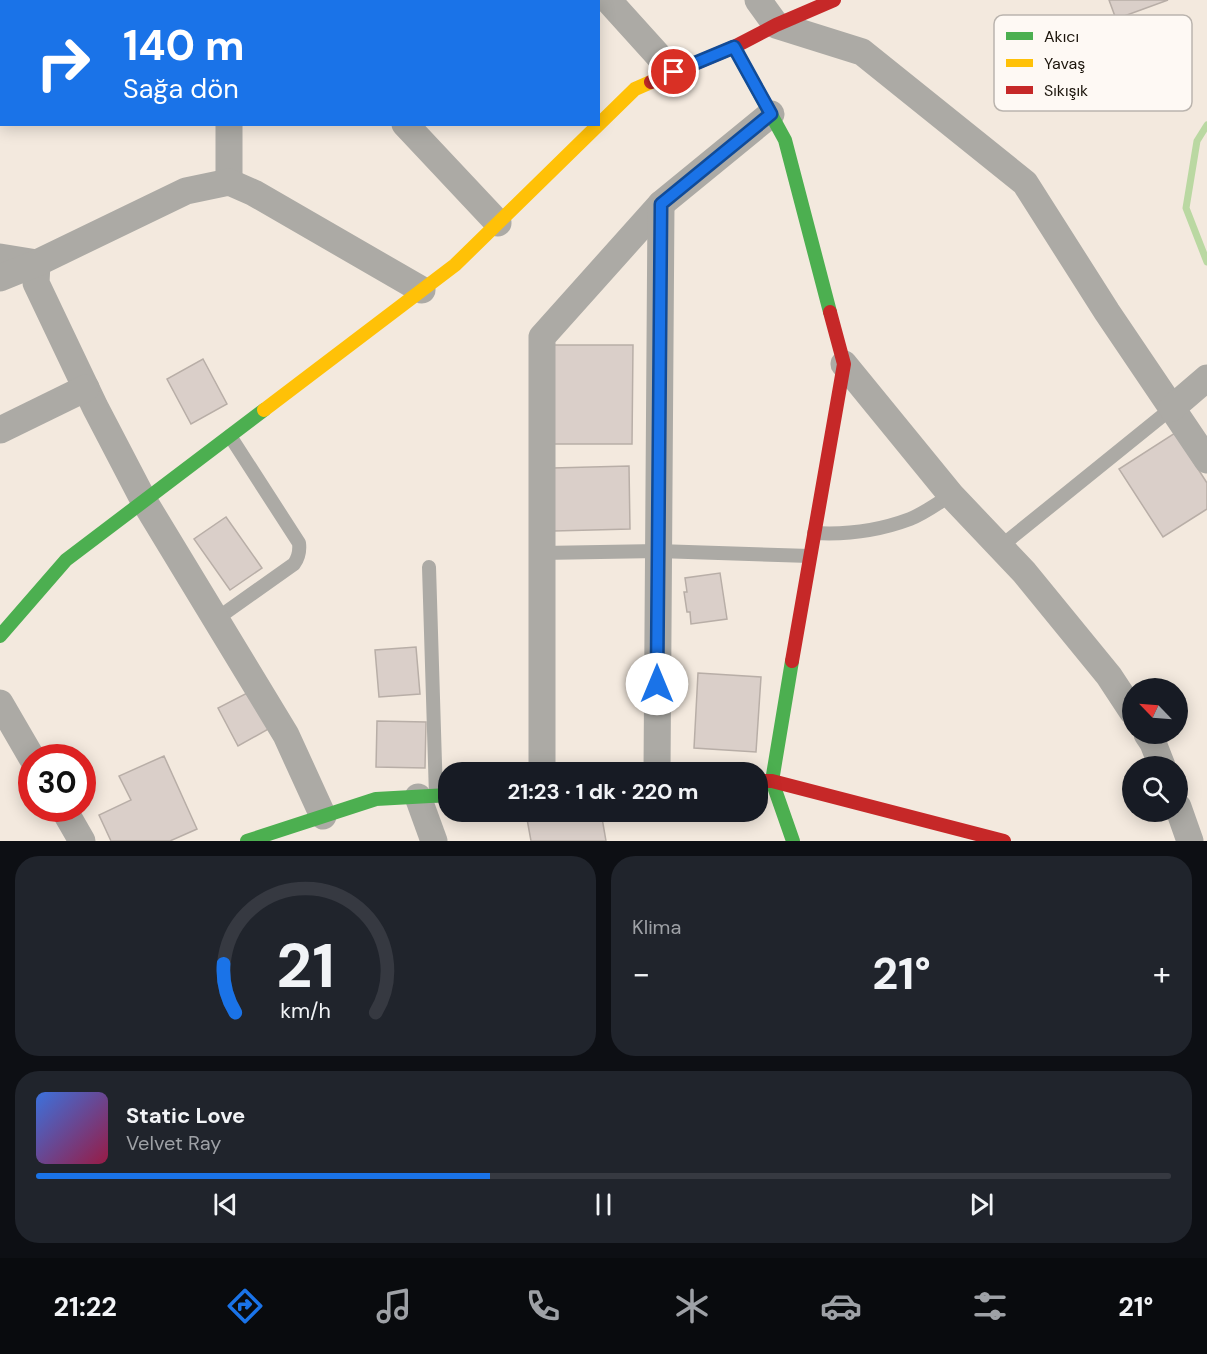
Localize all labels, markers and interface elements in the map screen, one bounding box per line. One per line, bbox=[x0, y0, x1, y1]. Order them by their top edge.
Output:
legend bbox=[994, 15, 1192, 111]
text: 140 m bbox=[123, 18, 245, 73]
icon: right bbox=[24, 24, 102, 102]
text: Akıcı bbox=[1044, 26, 1079, 47]
pin bbox=[648, 46, 699, 97]
text: Yavaş bbox=[1044, 53, 1085, 74]
icon: arrive bbox=[657, 55, 690, 88]
text: Sağa dön bbox=[123, 71, 239, 106]
text: Sıkışık bbox=[1044, 80, 1088, 101]
position arrow bbox=[625, 652, 689, 716]
north arrow bbox=[1122, 678, 1188, 744]
map controls bbox=[1122, 678, 1188, 822]
speed limit sign: 30 bbox=[18, 744, 96, 822]
button: search bbox=[1122, 756, 1188, 822]
text: 21:23 · 1 dk · 220 m bbox=[508, 777, 698, 806]
text: Klima bbox=[632, 914, 681, 940]
text: 21 bbox=[276, 925, 335, 1006]
text: 21° bbox=[872, 944, 931, 1003]
text: − bbox=[632, 952, 650, 995]
text: + bbox=[1153, 952, 1171, 995]
text: km/h bbox=[280, 997, 331, 1025]
text: Static Love bbox=[126, 1101, 245, 1130]
text: Velvet Ray bbox=[126, 1130, 221, 1156]
icon: previous bbox=[209, 1188, 242, 1221]
icon: pause bbox=[587, 1188, 620, 1221]
icon: next bbox=[965, 1188, 998, 1221]
icon: directions bbox=[224, 1285, 266, 1327]
icon: music bbox=[373, 1285, 415, 1327]
icon: phone bbox=[522, 1285, 564, 1327]
icon: climate bbox=[671, 1285, 713, 1327]
icon: car bbox=[820, 1285, 862, 1327]
icon: filters bbox=[969, 1285, 1011, 1327]
text: 21:22 bbox=[54, 1289, 117, 1324]
text: 21° bbox=[1118, 1289, 1153, 1324]

